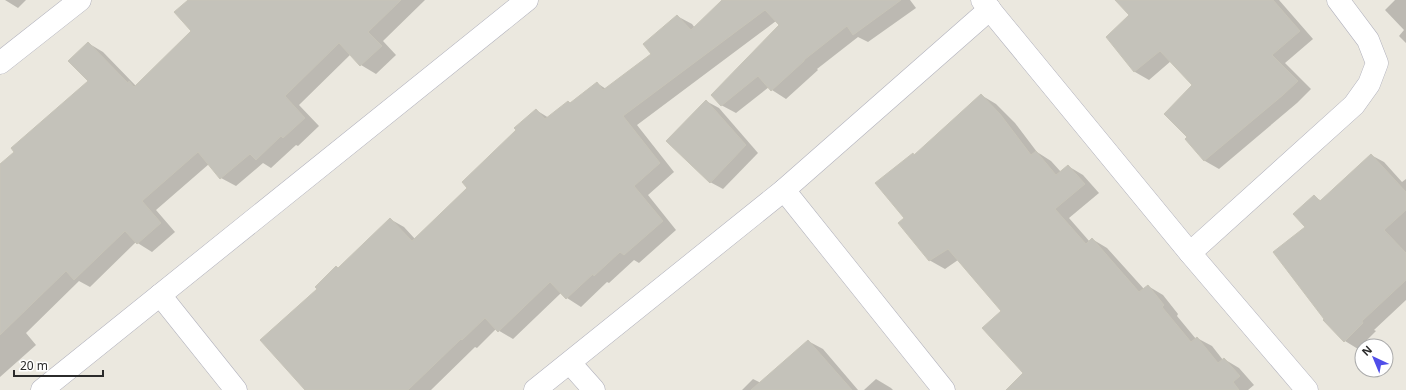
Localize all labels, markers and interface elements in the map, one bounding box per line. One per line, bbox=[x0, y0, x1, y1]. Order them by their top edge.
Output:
north arrow bbox=[1354, 338, 1394, 378]
text: N bbox=[1358, 342, 1375, 359]
scale bar bbox=[14, 352, 103, 378]
text: 20 m bbox=[20, 357, 48, 374]

